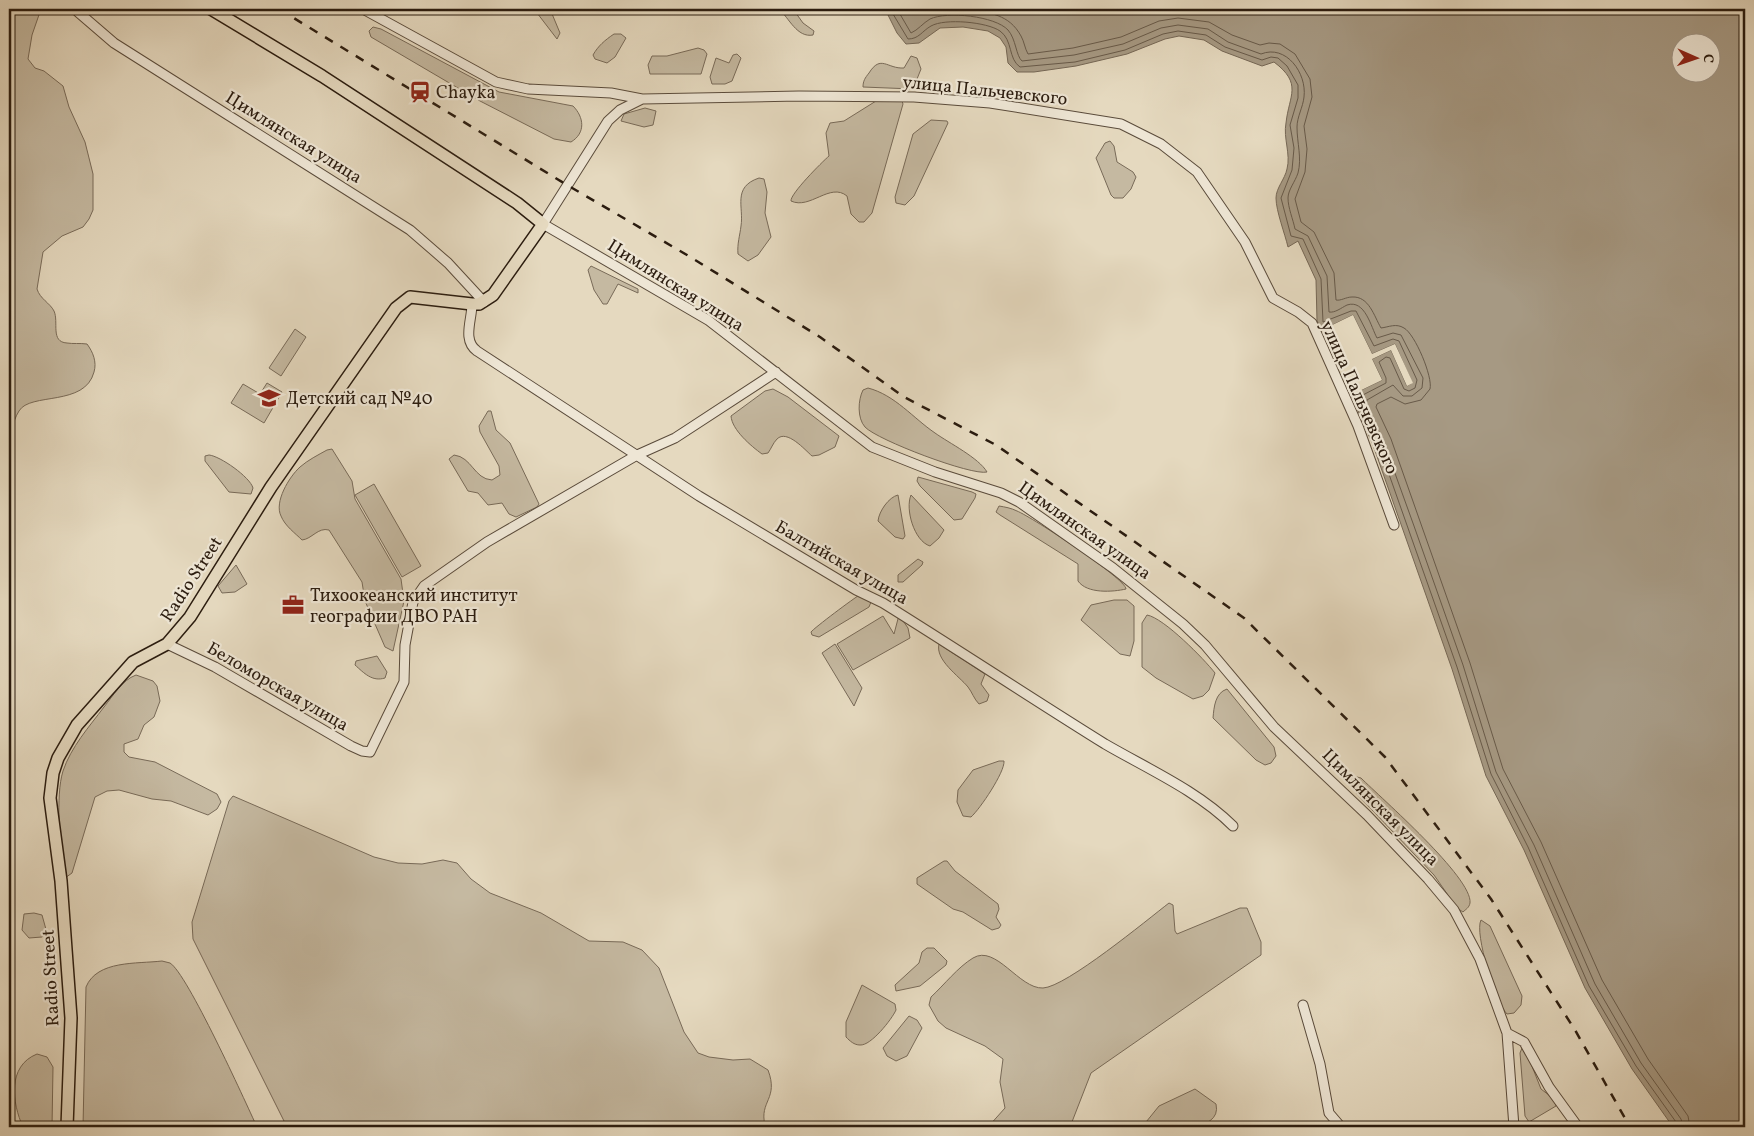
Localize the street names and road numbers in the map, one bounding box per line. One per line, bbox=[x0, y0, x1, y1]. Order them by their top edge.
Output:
street label: улица Пальчевского bbox=[901, 70, 1069, 113]
street label: Цимлянская улица bbox=[220, 86, 366, 190]
street label: Цимлянская улица bbox=[602, 234, 748, 338]
street label: улица Пальчевского bbox=[1313, 317, 1404, 478]
street label: Цимлянская улица bbox=[1013, 476, 1156, 586]
street label: Балтийская улица bbox=[770, 515, 912, 612]
street label: Radio Street bbox=[155, 532, 229, 627]
street label: Беломорская улица bbox=[202, 636, 353, 738]
street label: Цимлянская улица bbox=[1316, 744, 1444, 872]
street label: Radio Street bbox=[36, 929, 67, 1027]

